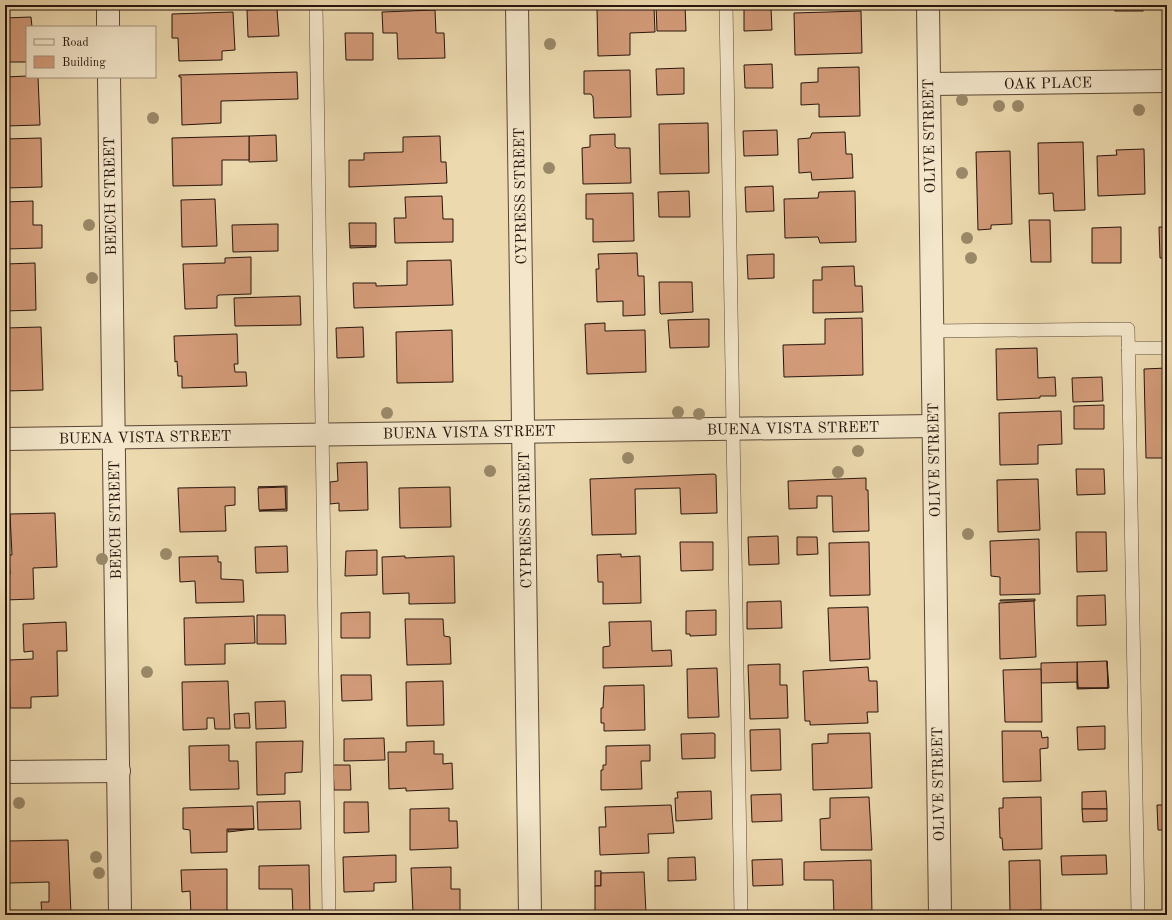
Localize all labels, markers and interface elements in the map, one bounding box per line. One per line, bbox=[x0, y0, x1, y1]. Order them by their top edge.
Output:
legend bbox=[26, 26, 156, 78]
text: Road bbox=[62, 37, 89, 49]
text: Building bbox=[62, 57, 106, 69]
street label: OAK PLACE bbox=[1004, 76, 1092, 93]
street label: OLIVE STREET bbox=[922, 78, 939, 193]
street label: CYPRESS STREET bbox=[513, 127, 530, 265]
street label: BEECH STREET bbox=[103, 136, 120, 256]
street label: OLIVE STREET bbox=[927, 402, 944, 517]
street label: BUENA VISTA STREET bbox=[706, 420, 880, 439]
street label: BUENA VISTA STREET bbox=[382, 424, 556, 443]
street label: BUENA VISTA STREET bbox=[58, 429, 232, 448]
street label: CYPRESS STREET bbox=[518, 451, 535, 589]
street label: BEECH STREET bbox=[108, 460, 125, 580]
street label: OLIVE STREET bbox=[931, 726, 948, 841]

